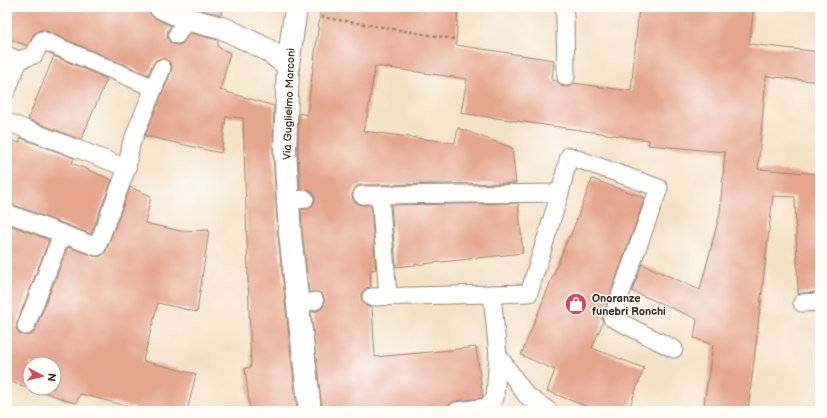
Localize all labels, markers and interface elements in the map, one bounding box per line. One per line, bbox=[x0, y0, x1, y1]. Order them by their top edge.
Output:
street label: Via Guglielmo Marconi bbox=[281, 48, 297, 160]
shop icon: Onoranze funebri Ronchi bbox=[563, 291, 589, 317]
place label: Onoranze funebri Ronchi bbox=[592, 292, 666, 318]
north arrow bbox=[22, 356, 62, 396]
text: N bbox=[44, 372, 58, 382]

